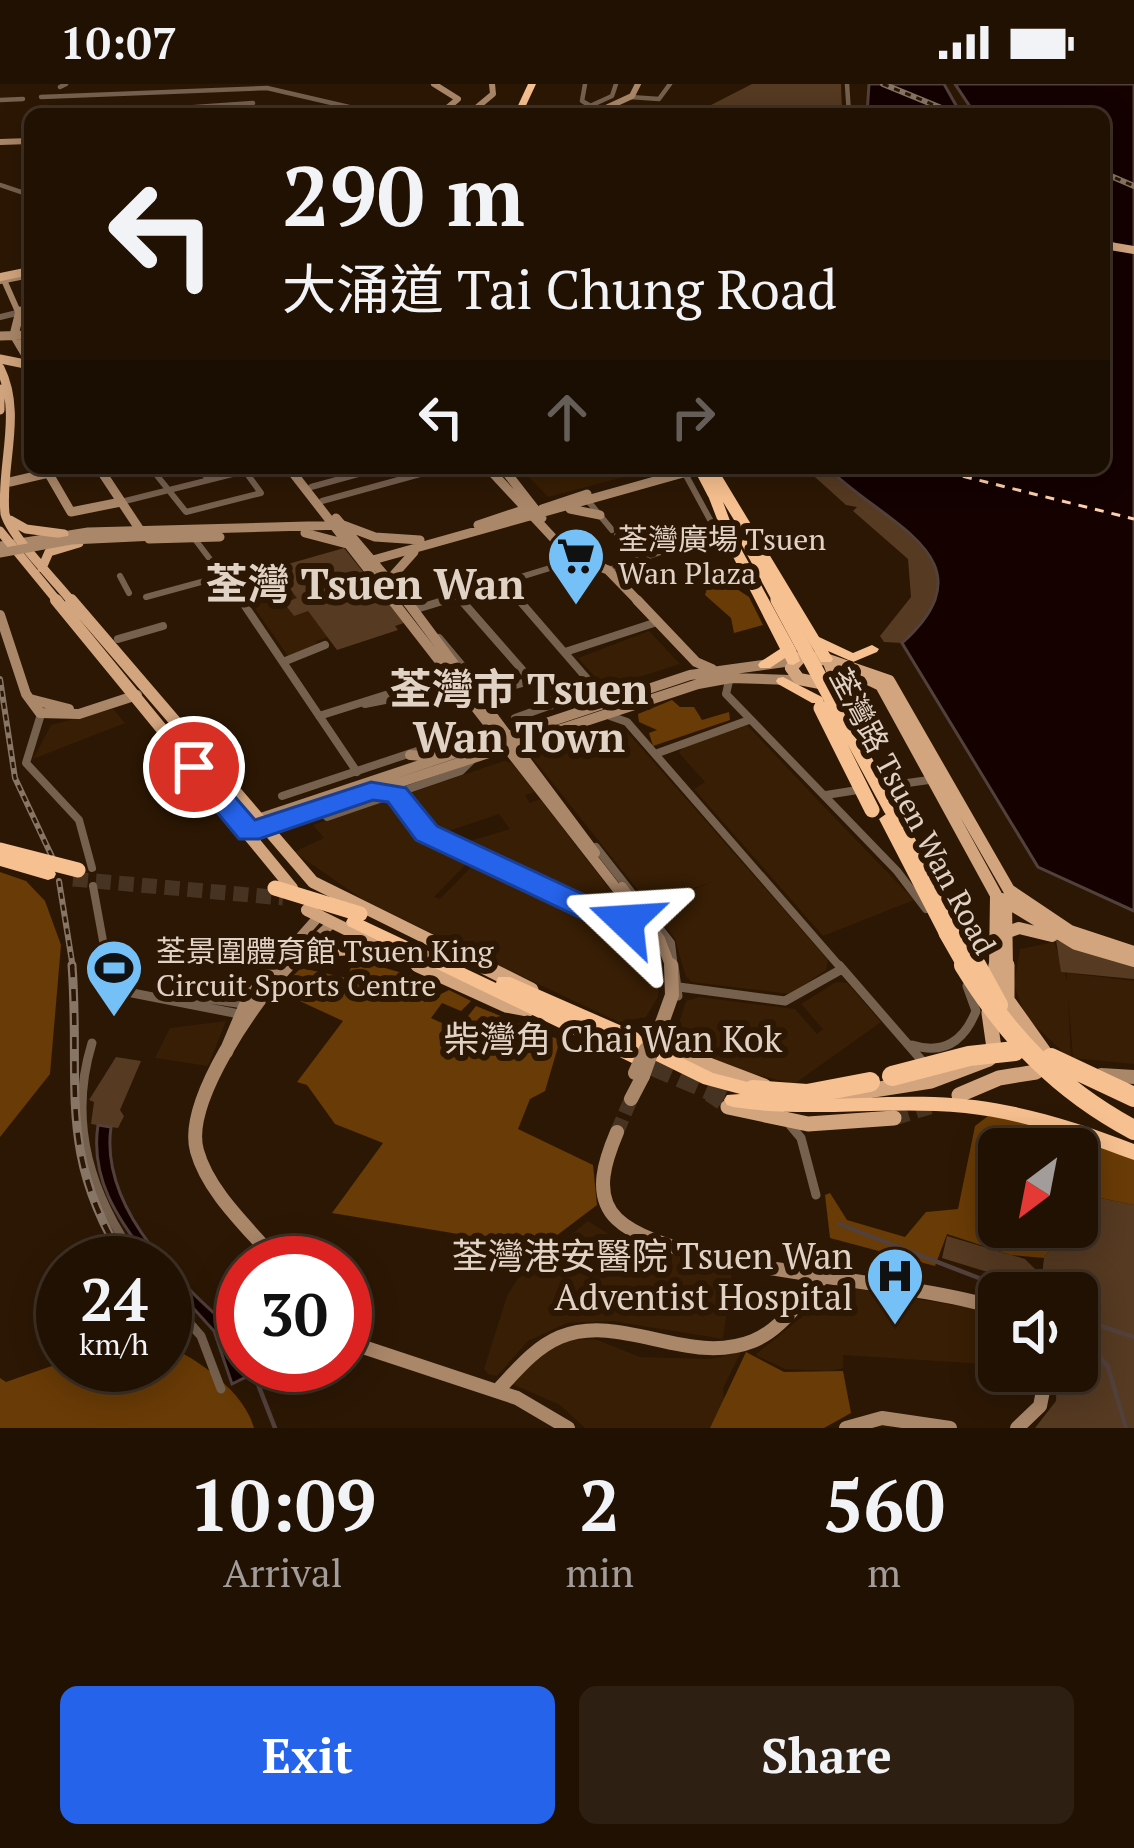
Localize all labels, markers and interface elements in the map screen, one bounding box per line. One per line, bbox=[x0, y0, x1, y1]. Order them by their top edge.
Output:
text: 10:07 bbox=[60, 12, 177, 72]
text: 290 m bbox=[282, 139, 525, 250]
icon: left bbox=[84, 156, 240, 312]
text: 大涌道 Tai Chung Road bbox=[282, 253, 837, 324]
icon: left bbox=[408, 384, 474, 450]
icon: ahead bbox=[534, 384, 600, 450]
icon: right bbox=[660, 384, 726, 450]
place label: 荃灣廣場 Tsuen Wan Plaza bbox=[618, 519, 826, 593]
supermarket icon: 荃灣廣場 Tsuen Wan Plaza bbox=[545, 525, 607, 607]
district label: 荃灣 Tsuen Wan bbox=[205, 555, 525, 611]
district label: 荃灣市 Tsuen Wan Town bbox=[390, 660, 648, 764]
street label: 荃灣路 Tsuen Wan Road bbox=[821, 661, 1005, 961]
pin bbox=[143, 716, 245, 818]
icon: arrive bbox=[161, 734, 227, 800]
position arrow bbox=[563, 858, 689, 984]
place label: 荃景圍體育館 Tsuen King Circuit Sports Centre bbox=[156, 931, 495, 1005]
sports icon: 荃景圍體育館 Tsuen King Circuit Sports Centre bbox=[83, 937, 145, 1019]
district label: 柴灣角 Chai Wan Kok bbox=[444, 1015, 783, 1062]
north arrow bbox=[978, 1128, 1098, 1248]
map controls bbox=[978, 1128, 1098, 1392]
place label: 荃灣港安醫院 Tsuen Wan Adventist Hospital bbox=[452, 1232, 853, 1320]
speed limit sign: 30 bbox=[216, 1236, 372, 1392]
hospital icon: 荃灣港安醫院 Tsuen Wan Adventist Hospital bbox=[864, 1245, 926, 1327]
text: 24 bbox=[80, 1259, 148, 1338]
button: sound bbox=[978, 1272, 1098, 1392]
text: km/h bbox=[79, 1324, 149, 1364]
text: 10:09 bbox=[189, 1456, 376, 1552]
text: 2 bbox=[579, 1456, 620, 1552]
text: 560 bbox=[823, 1456, 945, 1552]
text: Arrival bbox=[223, 1546, 342, 1598]
text: min bbox=[565, 1546, 634, 1598]
text: m bbox=[867, 1546, 901, 1598]
button: Exit bbox=[60, 1686, 555, 1824]
button: Share bbox=[579, 1686, 1074, 1824]

